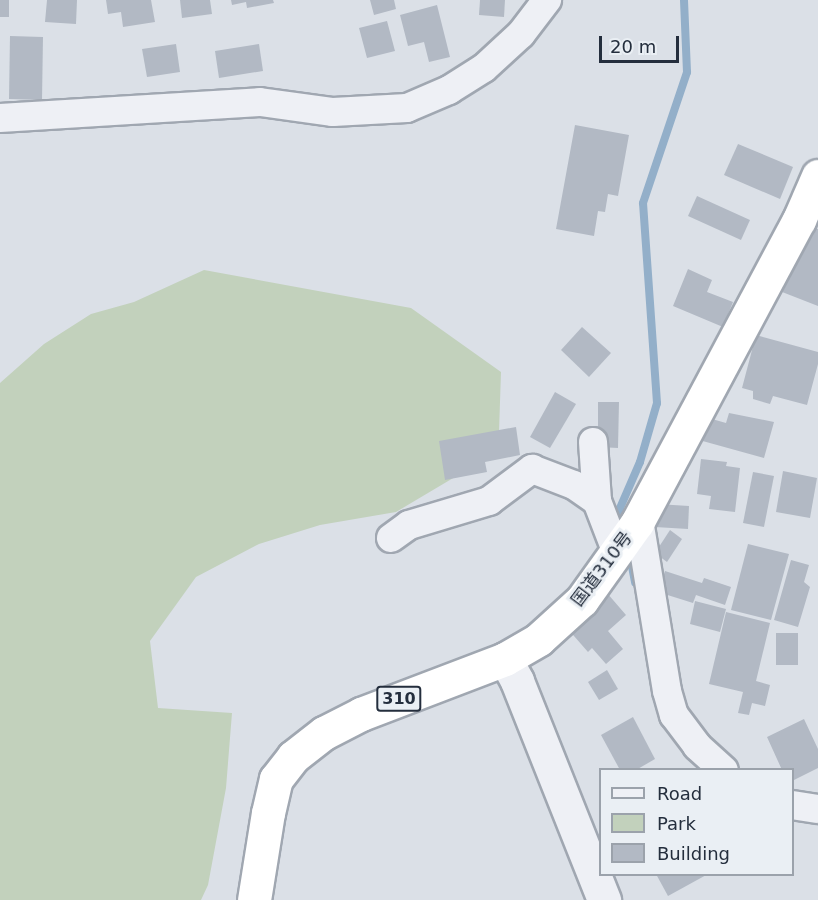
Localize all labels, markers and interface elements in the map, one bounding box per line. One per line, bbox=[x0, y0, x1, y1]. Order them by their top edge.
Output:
scale bar bbox=[602, 24, 682, 62]
text: 20 m bbox=[610, 36, 656, 57]
street label: 国道310号 bbox=[567, 527, 637, 611]
road number: 310 bbox=[375, 686, 423, 712]
legend bbox=[599, 768, 794, 876]
text: Road bbox=[657, 783, 702, 804]
text: Park bbox=[657, 813, 696, 834]
text: Building bbox=[657, 843, 730, 864]

